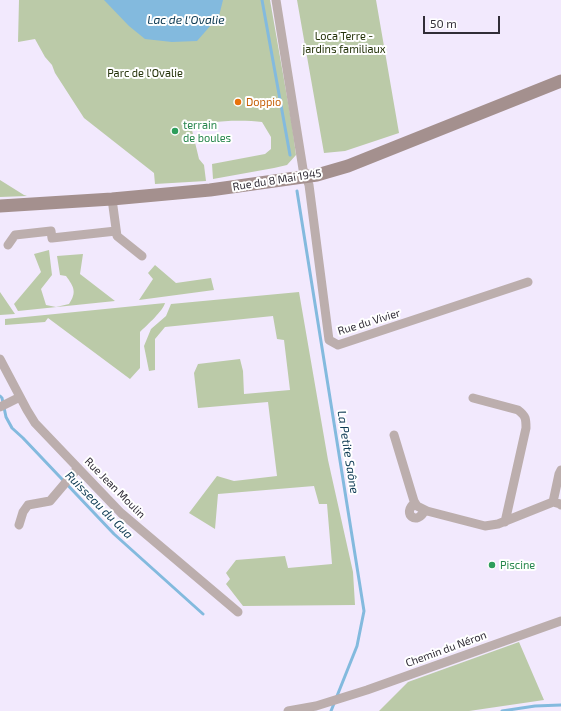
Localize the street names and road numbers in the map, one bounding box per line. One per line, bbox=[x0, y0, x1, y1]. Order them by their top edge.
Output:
street label: Rue du 8 Mai 1945 bbox=[232, 166, 322, 194]
street label: Rue du Vivier bbox=[336, 306, 402, 338]
street label: Rue Jean Moulin bbox=[82, 455, 148, 521]
street label: Chemin du Néron bbox=[404, 628, 488, 670]

